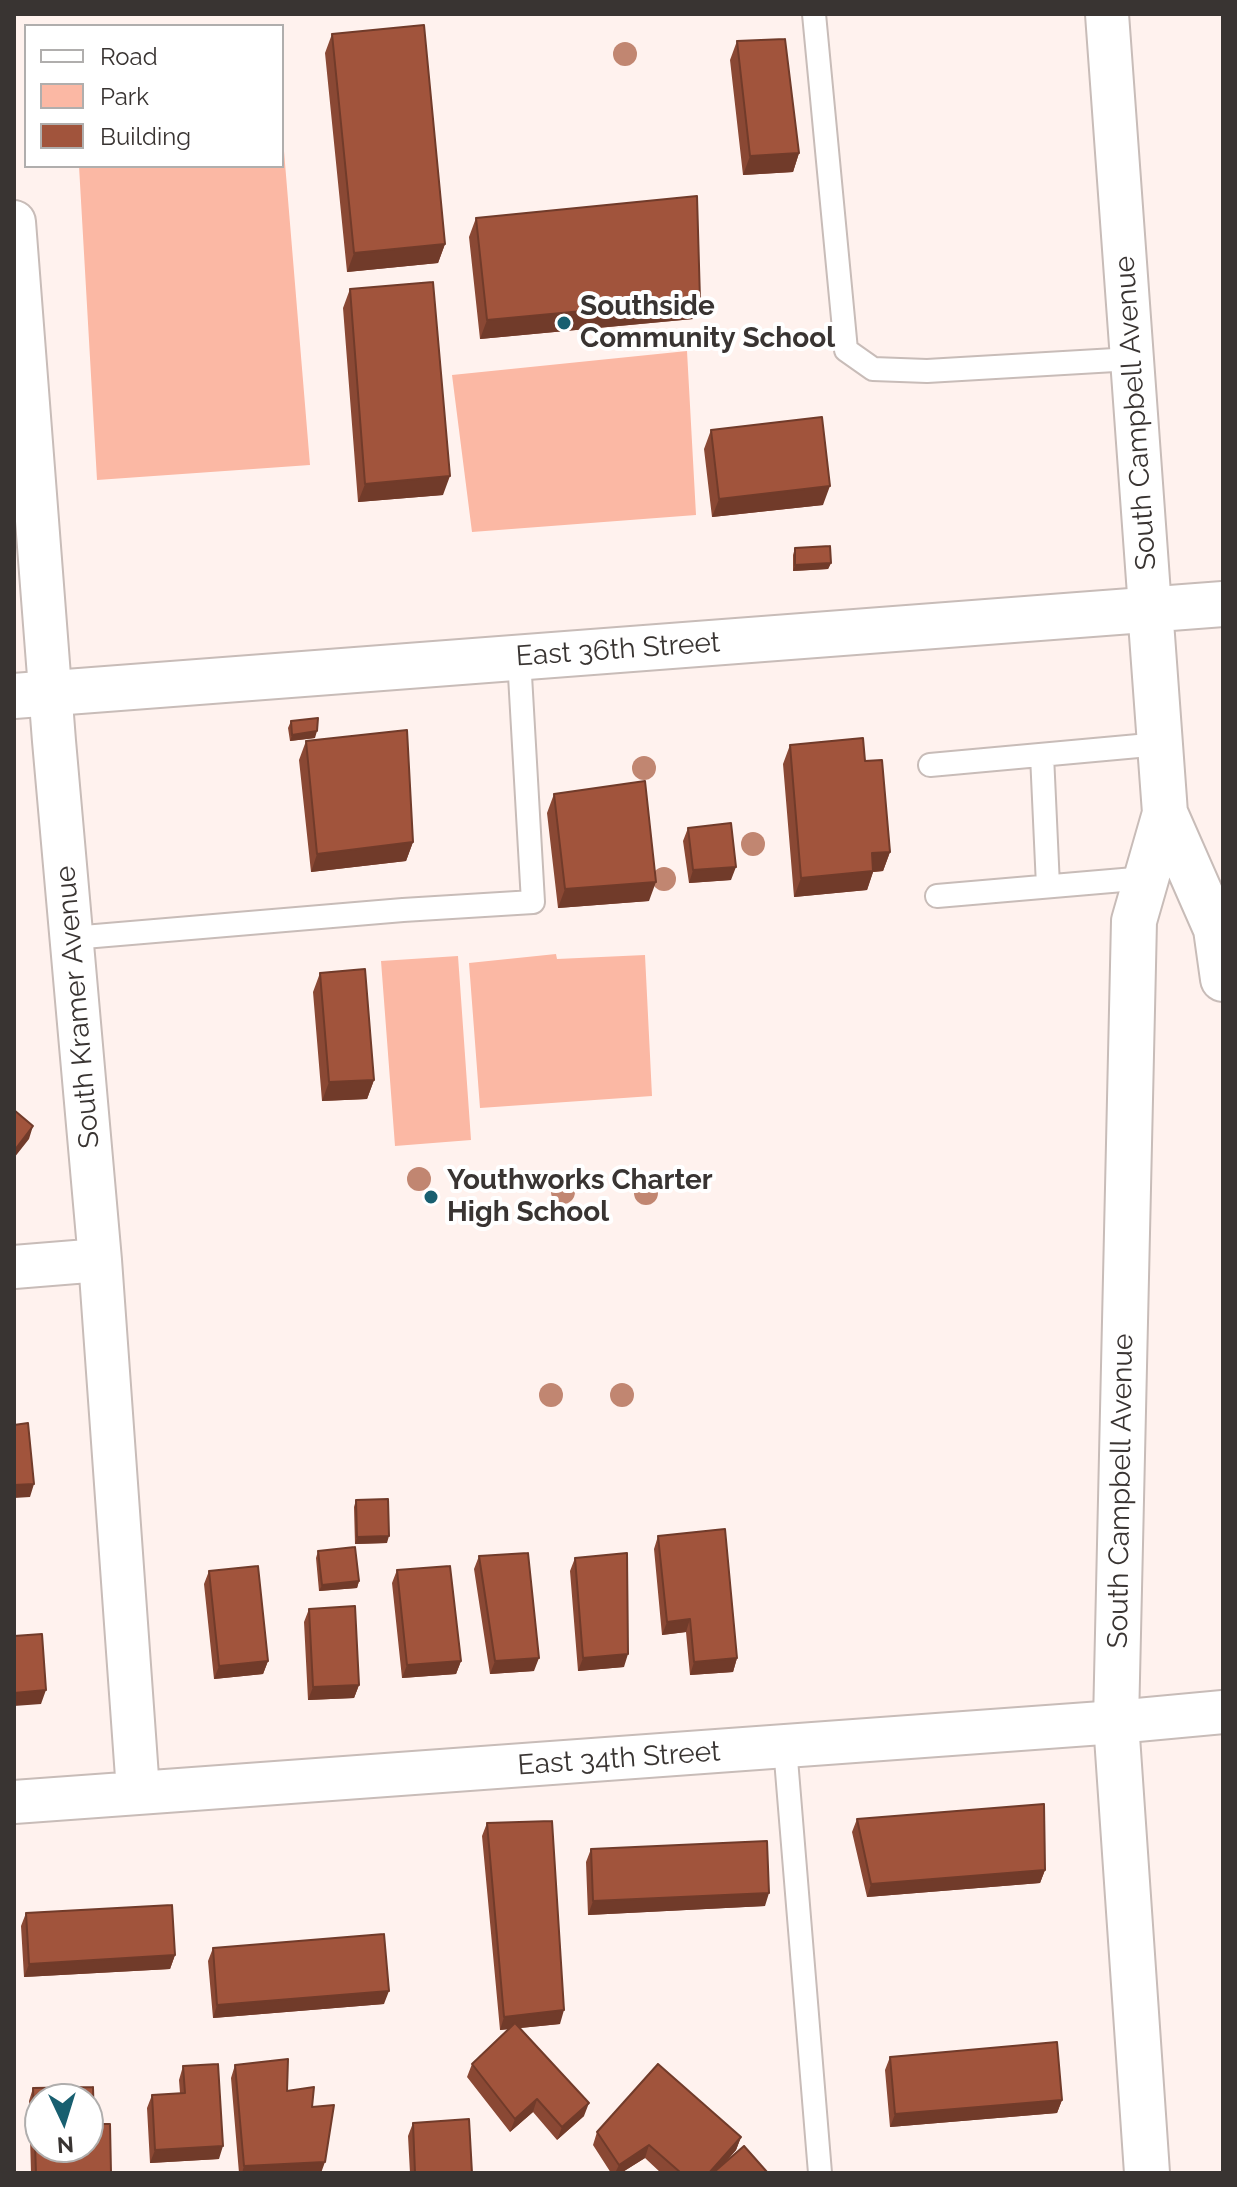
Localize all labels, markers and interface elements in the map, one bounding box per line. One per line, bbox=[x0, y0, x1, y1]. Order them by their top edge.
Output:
legend bbox=[24, 24, 284, 168]
text: Road bbox=[100, 42, 158, 71]
text: Park bbox=[100, 82, 149, 111]
text: Building bbox=[100, 122, 191, 151]
street label: South Campbell Avenue bbox=[1108, 255, 1164, 571]
place label: Southside Community School bbox=[580, 290, 835, 356]
marker: Southside Community School bbox=[555, 314, 573, 332]
street label: East 36th Street bbox=[515, 626, 721, 674]
street label: South Kramer Avenue bbox=[49, 864, 107, 1150]
place label: Youthworks Charter High School bbox=[447, 1164, 713, 1230]
marker: Youthworks Charter High School bbox=[422, 1188, 440, 1206]
street label: South Campbell Avenue bbox=[1101, 1333, 1141, 1649]
street label: East 34th Street bbox=[517, 1735, 721, 1783]
north arrow bbox=[24, 2083, 104, 2163]
text: N bbox=[56, 2131, 75, 2159]

